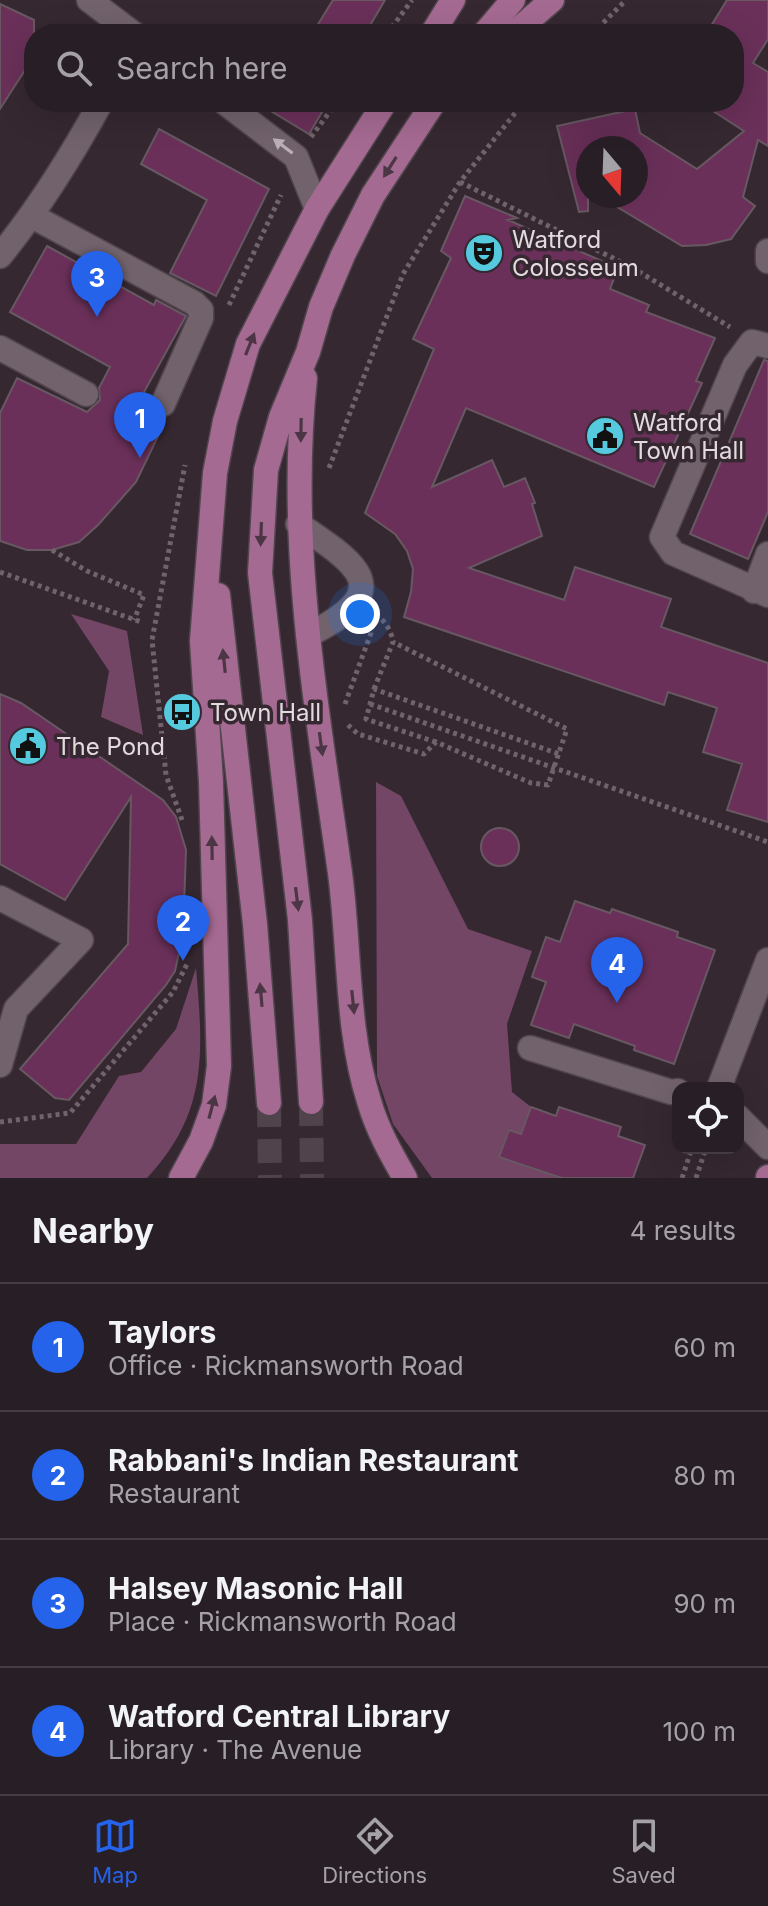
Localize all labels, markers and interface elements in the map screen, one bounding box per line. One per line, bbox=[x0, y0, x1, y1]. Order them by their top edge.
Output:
search box bbox=[24, 24, 744, 112]
icon: search bbox=[52, 46, 96, 90]
text: Search here bbox=[116, 50, 288, 86]
north arrow bbox=[576, 136, 648, 208]
one-way arrow bbox=[272, 139, 293, 155]
one-way arrow bbox=[383, 156, 398, 177]
place label: Watford Colosseum bbox=[512, 225, 639, 282]
theatre icon: Watford Colosseum bbox=[463, 232, 505, 274]
pin: 3 bbox=[71, 251, 123, 317]
one-way arrow bbox=[243, 332, 256, 355]
pin: 1 bbox=[114, 392, 166, 458]
place label: Watford Town Hall bbox=[633, 408, 744, 465]
public building icon: Watford Town Hall bbox=[584, 415, 626, 457]
one-way arrow bbox=[294, 418, 307, 443]
one-way arrow bbox=[255, 522, 268, 547]
your location bbox=[340, 594, 380, 634]
one-way arrow bbox=[217, 648, 230, 673]
bus stop icon: Town Hall bbox=[161, 691, 203, 733]
place label: Town Hall bbox=[210, 698, 321, 727]
public building icon: The Pond bbox=[7, 725, 49, 767]
place label: The Pond bbox=[56, 732, 165, 761]
one-way arrow bbox=[314, 732, 327, 757]
one-way arrow bbox=[206, 835, 218, 860]
one-way arrow bbox=[291, 887, 304, 912]
pin: 2 bbox=[157, 895, 209, 961]
pin: 4 bbox=[591, 937, 643, 1003]
one-way arrow bbox=[254, 983, 267, 1008]
one-way arrow bbox=[346, 990, 359, 1015]
map controls bbox=[672, 1082, 744, 1154]
button: locate bbox=[672, 1082, 744, 1154]
one-way arrow bbox=[206, 1094, 219, 1118]
text: Nearby bbox=[32, 1210, 154, 1251]
text: 4 results bbox=[630, 1215, 736, 1246]
text: Taylors bbox=[108, 1314, 216, 1350]
text: 1 bbox=[52, 1332, 64, 1363]
text: 60 m bbox=[673, 1332, 736, 1363]
text: Office · Rickmansworth Road bbox=[108, 1350, 464, 1381]
text: Rabbani's Indian Restaurant bbox=[108, 1442, 519, 1478]
text: 2 bbox=[50, 1460, 66, 1491]
text: 80 m bbox=[673, 1460, 736, 1491]
text: Restaurant bbox=[108, 1478, 240, 1509]
text: Halsey Masonic Hall bbox=[108, 1570, 403, 1606]
text: 3 bbox=[50, 1588, 66, 1619]
text: 90 m bbox=[673, 1588, 736, 1619]
text: Place · Rickmansworth Road bbox=[108, 1606, 457, 1637]
text: Watford Central Library bbox=[108, 1698, 450, 1734]
text: 4 bbox=[49, 1716, 67, 1747]
text: 100 m bbox=[663, 1716, 736, 1747]
text: Library · The Avenue bbox=[108, 1734, 362, 1765]
tab: Map bbox=[92, 1814, 138, 1888]
tab: Directions bbox=[322, 1814, 427, 1888]
tab: Saved bbox=[611, 1814, 676, 1888]

